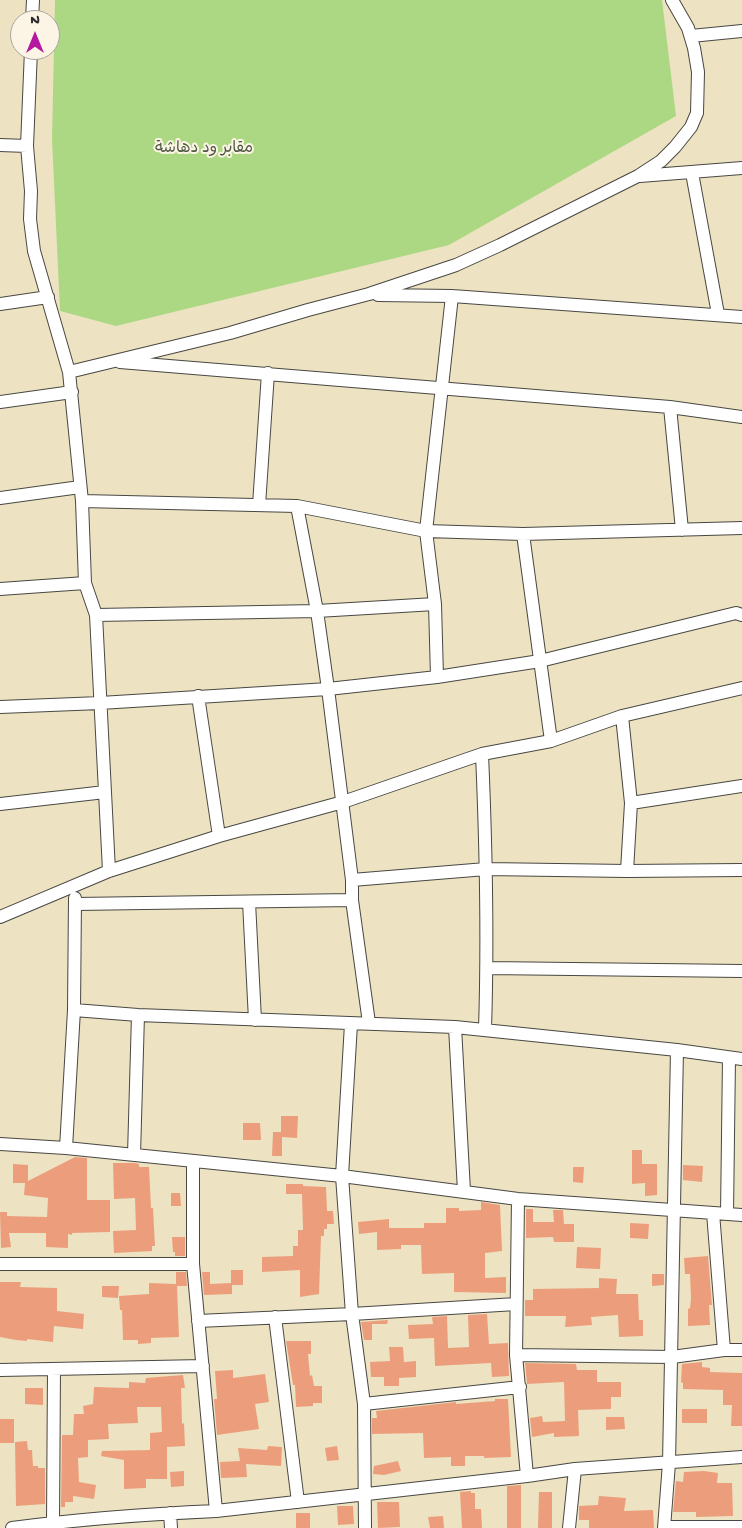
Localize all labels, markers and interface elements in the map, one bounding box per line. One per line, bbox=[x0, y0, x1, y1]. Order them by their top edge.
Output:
north arrow bbox=[10, 10, 60, 60]
text: N bbox=[30, 12, 40, 29]
park label: مقابر ود دهاشة bbox=[155, 140, 253, 160]

